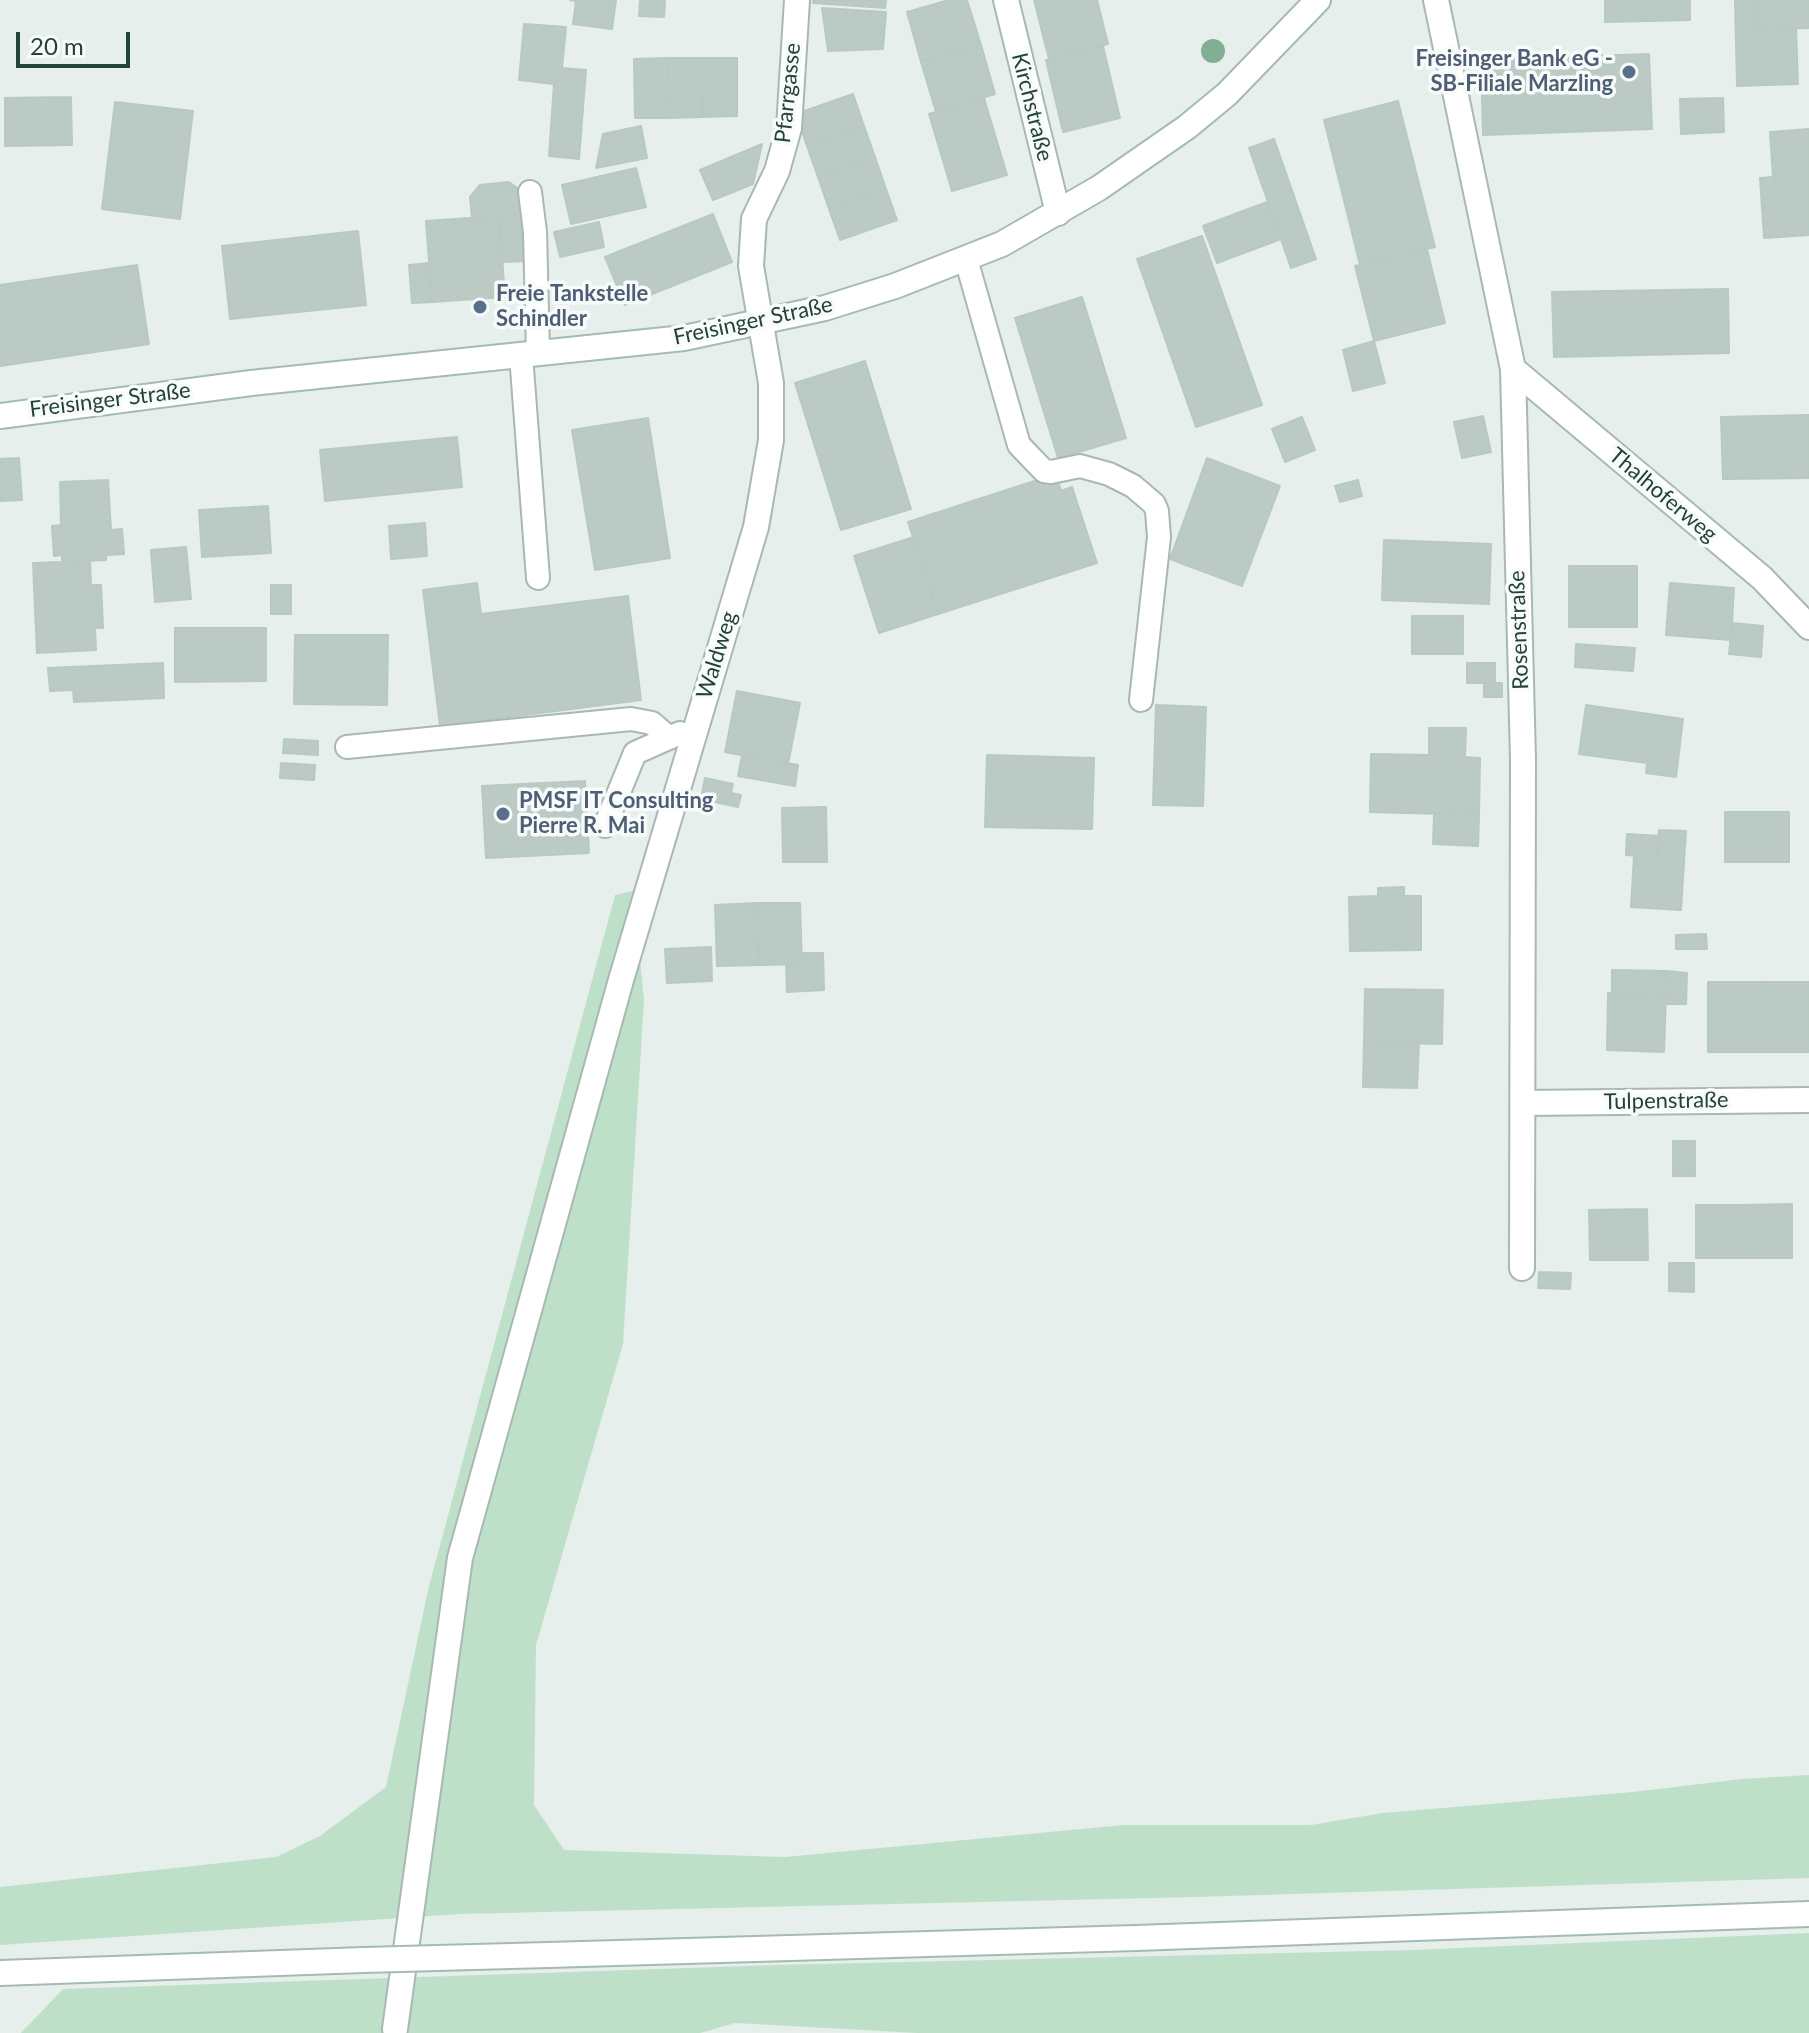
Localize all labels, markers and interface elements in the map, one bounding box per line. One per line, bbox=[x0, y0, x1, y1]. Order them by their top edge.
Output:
scale bar bbox=[20, 16, 134, 66]
text: 20 m bbox=[30, 31, 84, 60]
street label: Pfarrgasse bbox=[770, 42, 806, 144]
place label: Freisinger Bank eG - SB-Filiale Marzling bbox=[1416, 46, 1613, 98]
street label: Kirchstraße bbox=[1006, 50, 1058, 164]
marker: Freisinger Bank eG - SB-Filiale Marzling bbox=[1620, 63, 1638, 81]
place label: Freie Tankstelle Schindler bbox=[496, 281, 648, 332]
street label: Freisinger Straße bbox=[671, 291, 835, 351]
marker: Freie Tankstelle Schindler bbox=[471, 298, 489, 316]
street label: Freisinger Straße bbox=[28, 377, 192, 423]
street label: Thalhoferweg bbox=[1604, 442, 1722, 548]
street label: Rosenstraße bbox=[1504, 570, 1534, 690]
street label: Waldweg bbox=[691, 608, 743, 702]
place label: PMSF IT Consulting Pierre R. Mai bbox=[519, 788, 713, 840]
marker: PMSF IT Consulting Pierre R. Mai bbox=[494, 805, 512, 823]
street label: Tulpenstraße bbox=[1603, 1087, 1729, 1115]

